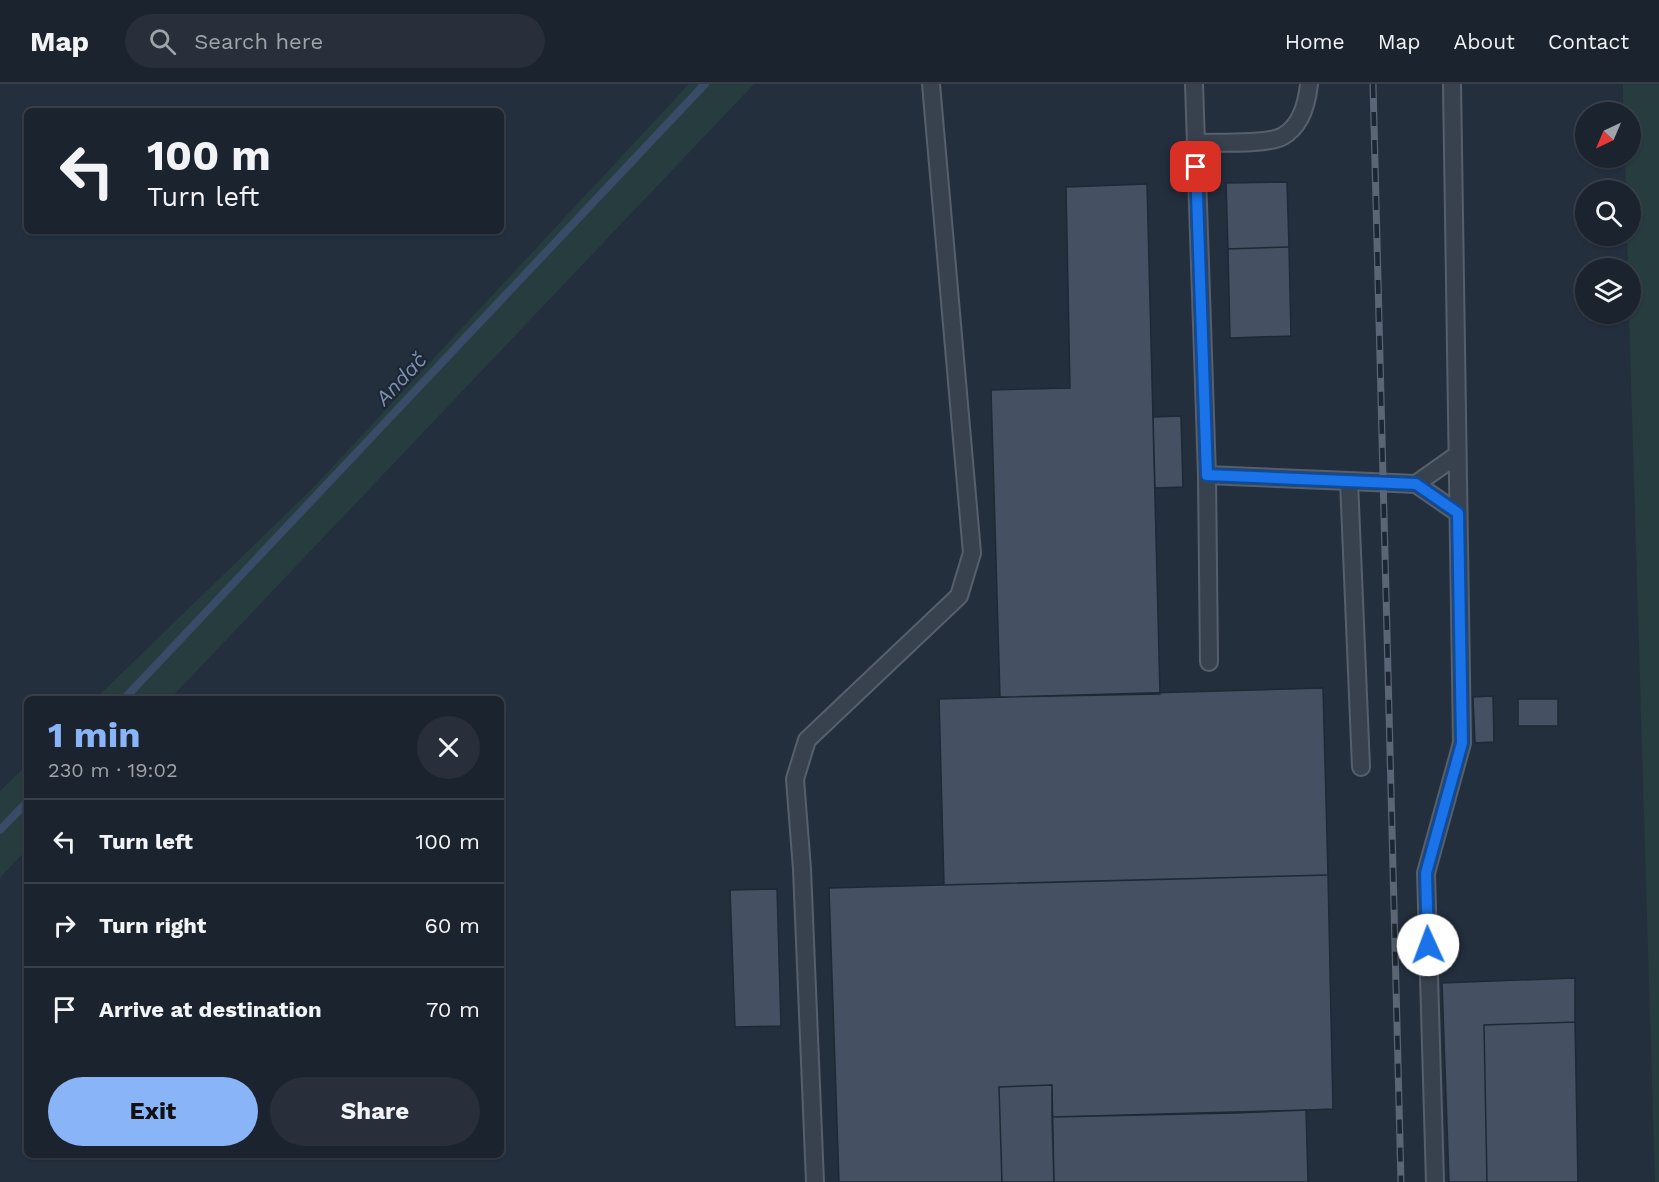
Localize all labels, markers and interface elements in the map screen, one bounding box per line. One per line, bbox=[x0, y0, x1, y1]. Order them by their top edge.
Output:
search box bbox=[125, 14, 545, 68]
text: Map bbox=[30, 25, 89, 58]
icon: search bbox=[146, 25, 179, 58]
text: Search here bbox=[194, 29, 323, 54]
text: Home bbox=[1285, 29, 1345, 54]
text: Map bbox=[1378, 29, 1421, 54]
text: About bbox=[1454, 29, 1515, 54]
text: Contact bbox=[1548, 29, 1629, 54]
north arrow bbox=[1575, 102, 1641, 168]
map controls bbox=[1575, 102, 1641, 324]
text: 100 m bbox=[147, 131, 271, 180]
icon: left bbox=[48, 132, 126, 210]
pin bbox=[1170, 141, 1221, 192]
icon: arrive bbox=[1179, 150, 1212, 183]
button: search bbox=[1575, 180, 1641, 246]
text: Turn left bbox=[147, 181, 259, 213]
button: layers bbox=[1575, 258, 1641, 324]
water label: Andač bbox=[369, 347, 432, 411]
text: 1 min bbox=[48, 714, 140, 756]
button: close bbox=[417, 716, 480, 779]
text: 230 m · 19:02 bbox=[48, 758, 178, 782]
icon: left bbox=[48, 825, 81, 858]
text: Turn left bbox=[99, 829, 193, 854]
text: 100 m bbox=[416, 829, 480, 854]
icon: right bbox=[48, 909, 81, 942]
text: Turn right bbox=[99, 913, 206, 938]
text: 60 m bbox=[424, 913, 480, 938]
position arrow bbox=[1396, 913, 1460, 977]
icon: arrive bbox=[48, 993, 81, 1026]
text: Arrive at destination bbox=[99, 997, 322, 1022]
text: 70 m bbox=[426, 997, 480, 1022]
button: Exit bbox=[48, 1077, 258, 1146]
button: Share bbox=[270, 1077, 480, 1146]

